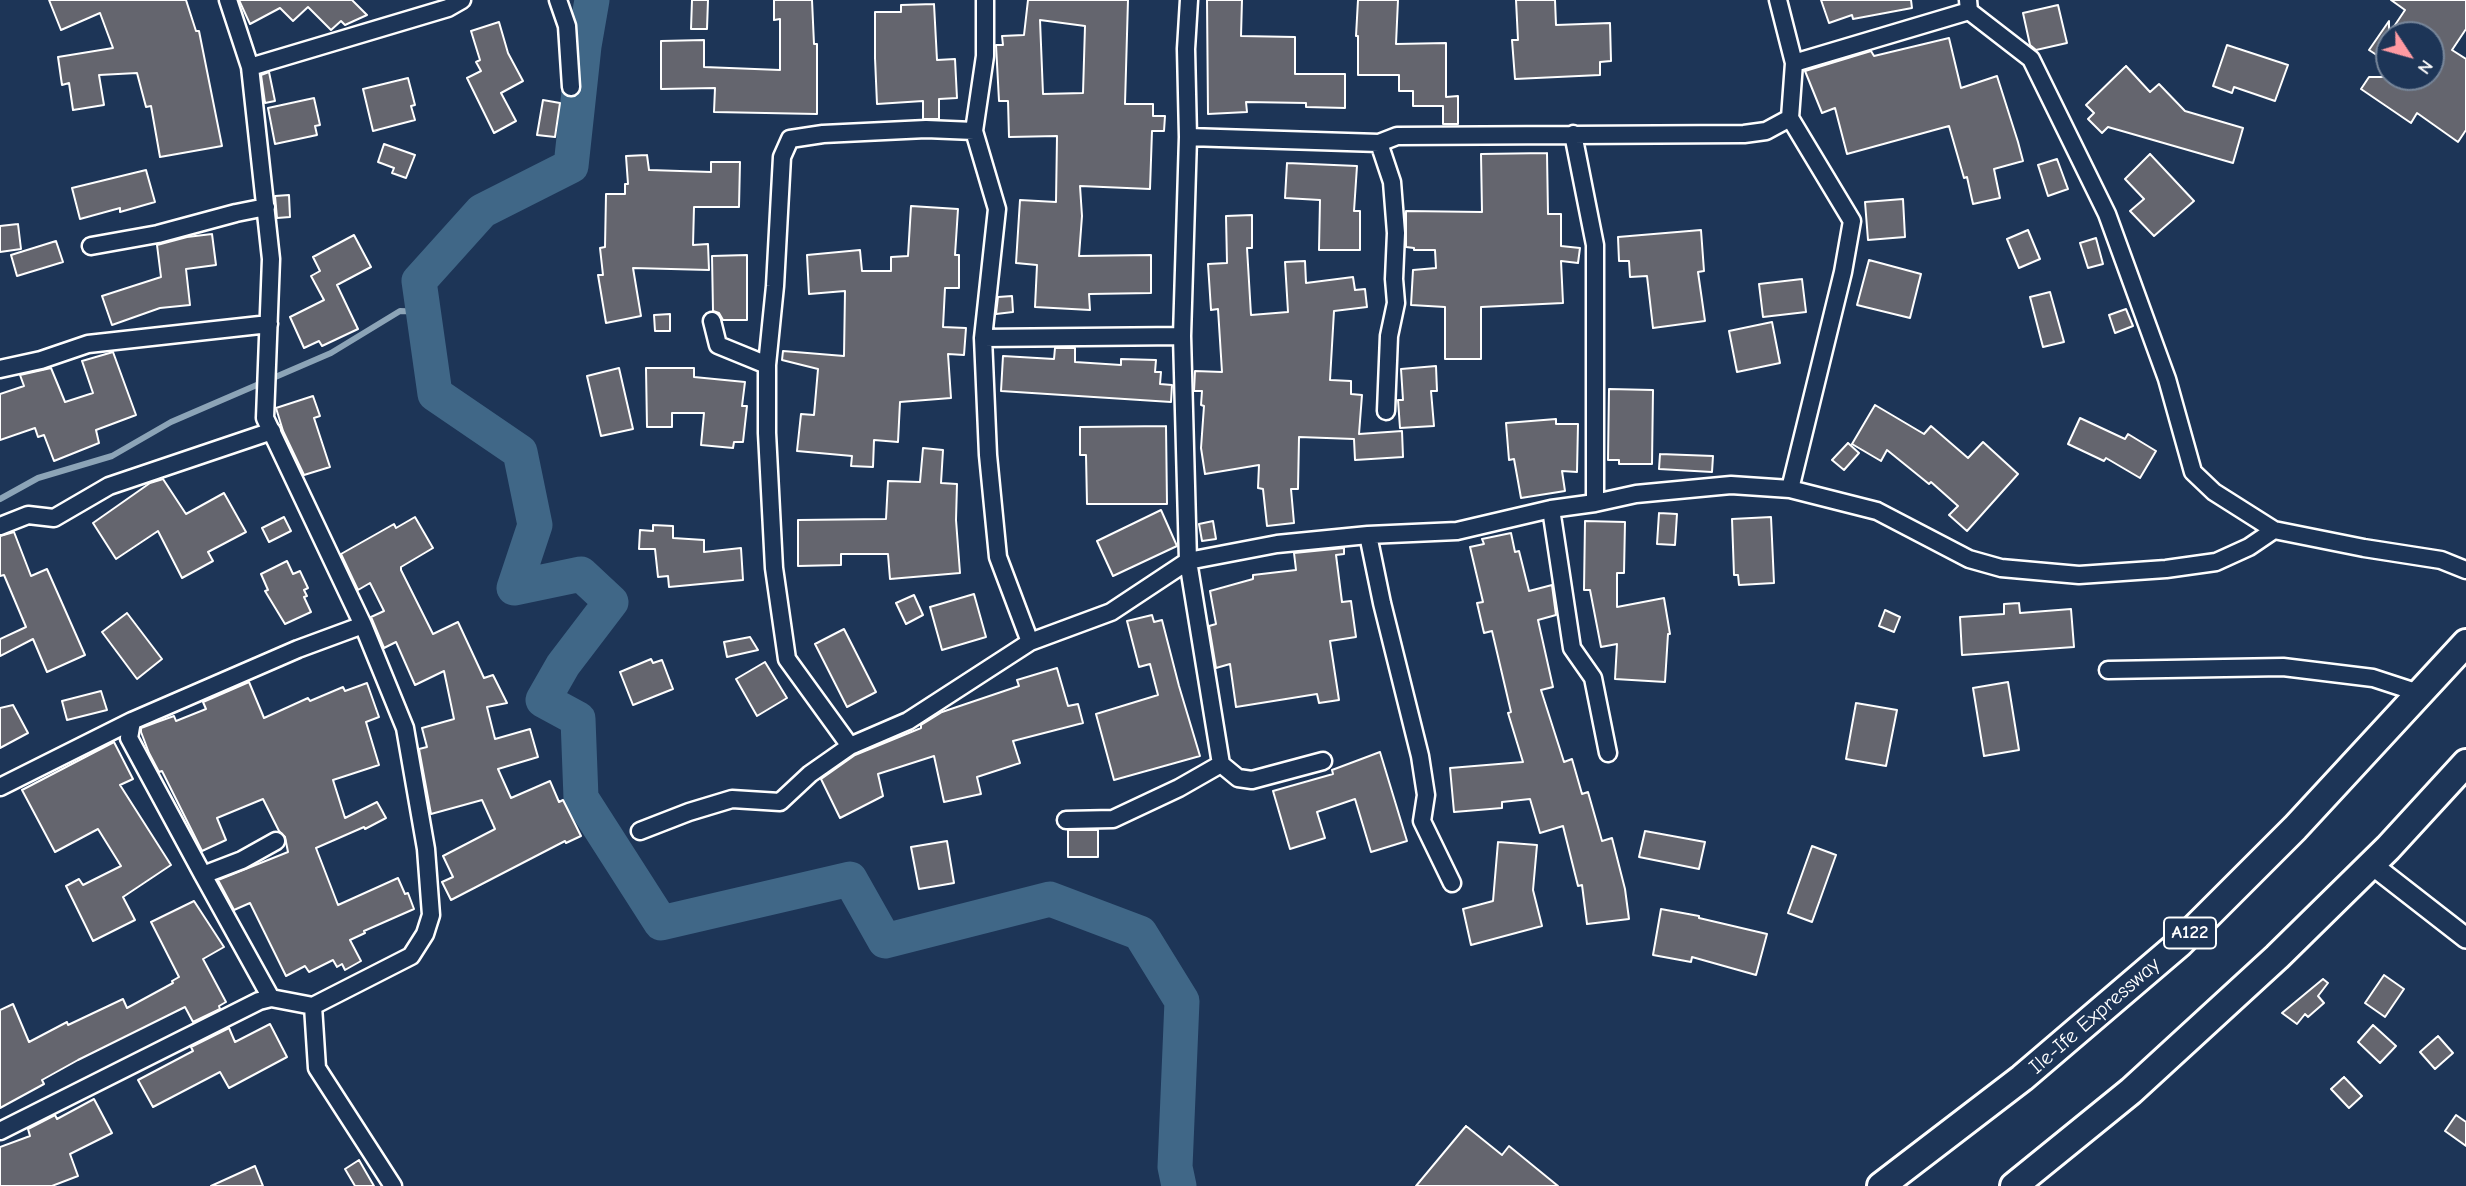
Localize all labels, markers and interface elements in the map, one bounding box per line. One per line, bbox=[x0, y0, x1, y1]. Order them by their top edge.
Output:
north arrow bbox=[2375, 21, 2445, 91]
text: N bbox=[2413, 56, 2438, 79]
road number: A122 bbox=[2164, 917, 2216, 948]
street label: Ile-Ife Expressway bbox=[2024, 952, 2166, 1080]

